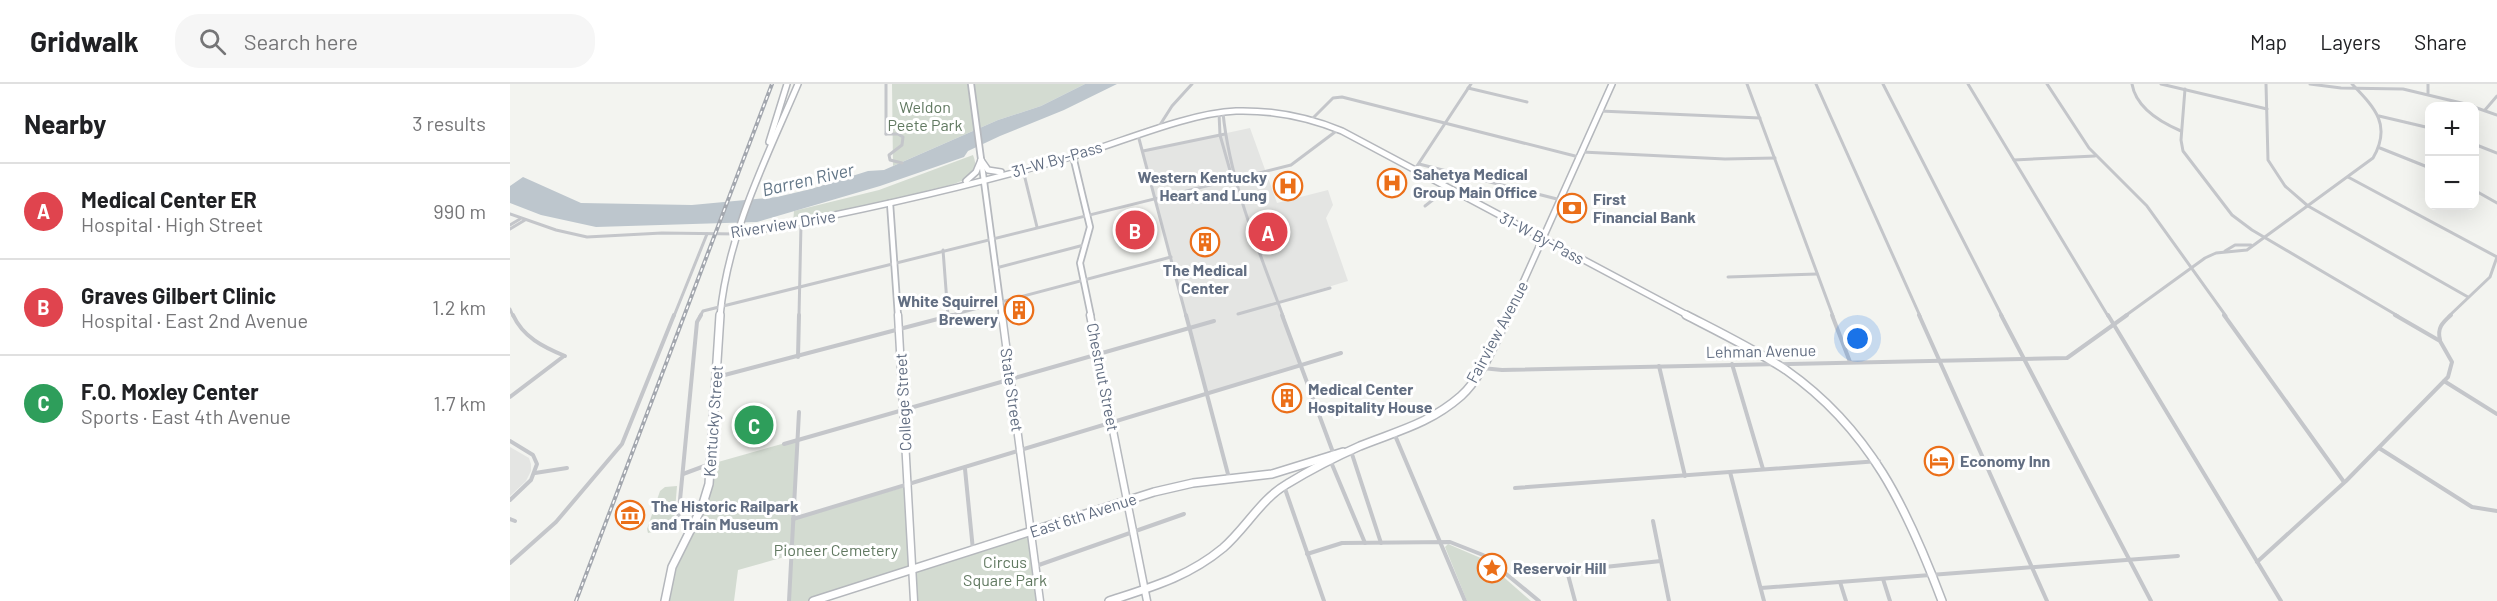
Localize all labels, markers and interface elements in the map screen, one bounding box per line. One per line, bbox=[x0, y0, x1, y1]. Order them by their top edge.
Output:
search box bbox=[175, 14, 595, 68]
text: Gridwalk bbox=[30, 24, 139, 58]
icon: search bbox=[196, 25, 229, 58]
text: Search here bbox=[244, 28, 358, 54]
text: Map bbox=[2250, 29, 2287, 54]
text: Layers bbox=[2320, 29, 2381, 54]
text: Share bbox=[2414, 29, 2467, 54]
park label: Weldon Peete Park bbox=[888, 97, 962, 134]
map controls bbox=[2425, 102, 2479, 210]
button: + bbox=[2425, 102, 2479, 156]
text: Nearby bbox=[24, 108, 106, 139]
text: 3 results bbox=[412, 111, 486, 135]
street label: 31-W By-Pass bbox=[1009, 137, 1104, 181]
button: − bbox=[2425, 156, 2479, 210]
water label: Barren River bbox=[760, 158, 857, 200]
place label: Sahetya Medical Group Main Office bbox=[1413, 164, 1538, 201]
place label: Western Kentucky Heart and Lung bbox=[1138, 167, 1267, 204]
hospital icon: Sahetya Medical Group Main Office bbox=[1376, 167, 1408, 199]
hospital icon: Western Kentucky Heart and Lung bbox=[1272, 170, 1304, 202]
text: Medical Center ER bbox=[81, 186, 257, 212]
place label: First Financial Bank bbox=[1593, 189, 1696, 226]
bank icon: First Financial Bank bbox=[1556, 192, 1588, 224]
text: A bbox=[37, 199, 50, 223]
text: 990 m bbox=[433, 199, 486, 223]
street label: Riverview Drive bbox=[729, 206, 837, 241]
street label: 31-W By-Pass bbox=[1497, 207, 1588, 268]
pin: B bbox=[1116, 208, 1154, 252]
pin: A bbox=[1248, 210, 1287, 254]
text: Hospital · High Street bbox=[81, 212, 263, 236]
building icon: The Medical Center bbox=[1189, 226, 1221, 258]
place label: The Medical Center bbox=[1163, 260, 1247, 297]
street label: Fairview Avenue bbox=[1462, 278, 1531, 386]
text: Graves Gilbert Clinic bbox=[81, 282, 276, 308]
place label: White Squirrel Brewery bbox=[897, 291, 998, 328]
building icon: White Squirrel Brewery bbox=[1003, 294, 1035, 326]
text: B bbox=[37, 295, 50, 319]
text: 1.2 km bbox=[432, 295, 486, 319]
text: Hospital · East 2nd Avenue bbox=[81, 308, 308, 332]
street label: Chestnut Street bbox=[1084, 321, 1123, 433]
your location bbox=[1843, 324, 1872, 353]
street label: Lehman Avenue bbox=[1706, 340, 1816, 361]
street label: State Street bbox=[997, 347, 1028, 433]
street label: College Street bbox=[890, 352, 915, 452]
street label: Kentucky Street bbox=[699, 365, 726, 477]
text: F.O. Moxley Center bbox=[81, 378, 259, 404]
place label: Medical Center Hospitality House bbox=[1308, 379, 1433, 416]
building icon: Medical Center Hospitality House bbox=[1271, 382, 1303, 414]
text: C bbox=[37, 391, 50, 415]
text: 1.7 km bbox=[433, 391, 486, 415]
pin: C bbox=[734, 402, 774, 448]
text: Sports · East 4th Avenue bbox=[81, 404, 291, 428]
hotel icon: Economy Inn bbox=[1923, 445, 1955, 477]
place label: Economy Inn bbox=[1960, 451, 2050, 470]
street label: East 6th Avenue bbox=[1027, 488, 1139, 541]
place label: The Historic Railpark and Train Museum bbox=[651, 496, 799, 533]
museum icon: The Historic Railpark and Train Museum bbox=[614, 499, 646, 531]
park label: Pioneer Cemetery bbox=[774, 540, 899, 559]
park label: Circus Square Park bbox=[963, 552, 1047, 589]
place icon: Reservoir Hill bbox=[1476, 552, 1508, 584]
place label: Reservoir Hill bbox=[1513, 558, 1607, 577]

